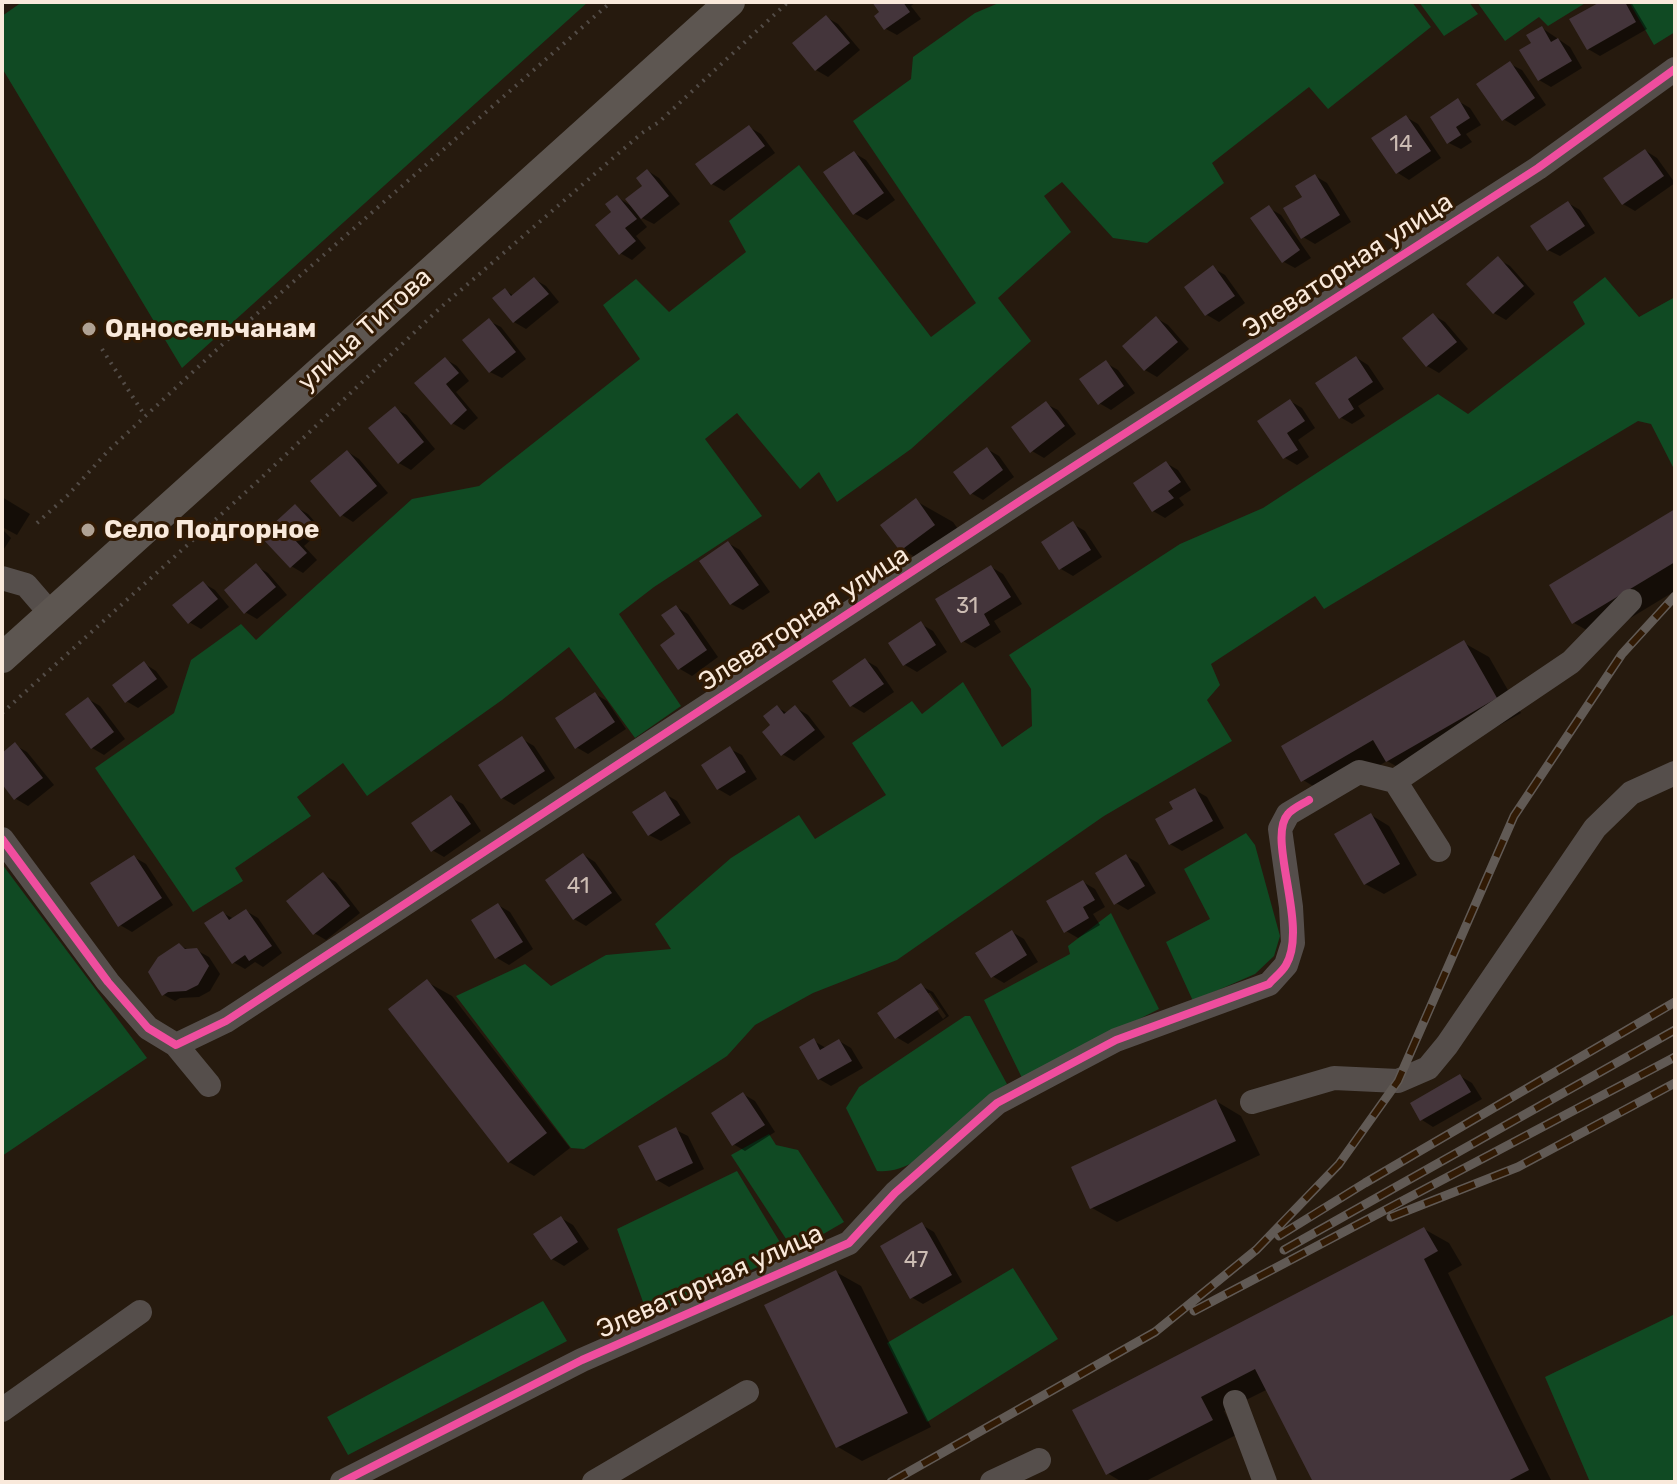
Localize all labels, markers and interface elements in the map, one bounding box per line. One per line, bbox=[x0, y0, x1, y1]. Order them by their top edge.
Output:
house number: 14 bbox=[1389, 132, 1413, 158]
street label: Элеваторная улица bbox=[1237, 186, 1459, 346]
street label: улица Титова bbox=[292, 262, 438, 398]
place label: Односельчанам bbox=[105, 313, 316, 345]
marker: Односельчанам bbox=[80, 320, 98, 338]
place label: Село Подгорное bbox=[104, 514, 319, 546]
marker: Село Подгорное bbox=[79, 521, 97, 539]
street label: Элеваторная улица bbox=[693, 539, 915, 699]
house number: 31 bbox=[956, 594, 978, 620]
house number: 41 bbox=[567, 874, 589, 900]
street label: Элеваторная улица bbox=[592, 1218, 828, 1346]
house number: 47 bbox=[904, 1248, 928, 1274]

